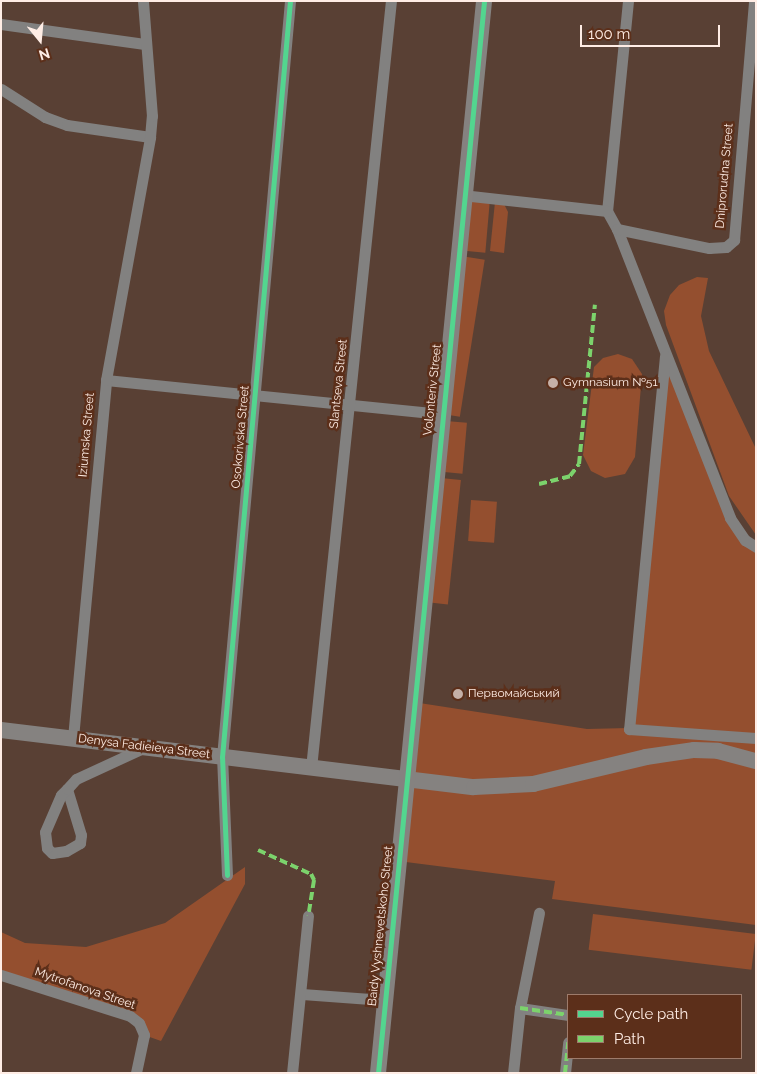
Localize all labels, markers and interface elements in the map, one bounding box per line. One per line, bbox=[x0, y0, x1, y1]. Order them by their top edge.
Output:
north arrow bbox=[15, 15, 65, 65]
scale bar bbox=[582, 15, 722, 47]
text: 100 m bbox=[588, 25, 630, 43]
text: N bbox=[37, 45, 52, 64]
street label: Dniprorudna Street bbox=[713, 123, 737, 229]
street label: Slantseva Street bbox=[327, 339, 351, 429]
street label: Volonteriv Street bbox=[421, 343, 445, 437]
place label: Gymnasium №51 bbox=[563, 376, 658, 390]
marker: Gymnasium №51 bbox=[547, 377, 559, 389]
street label: Osokorivska Street bbox=[229, 385, 253, 489]
street label: Iziumska Street bbox=[76, 392, 98, 478]
place label: Первомайський bbox=[468, 687, 560, 701]
marker: Первомайський bbox=[452, 688, 464, 700]
street label: Denysa Fadieieva Street bbox=[77, 732, 211, 762]
street label: Baidy Vyshnevetskoho Street bbox=[365, 845, 397, 1007]
street label: Mytrofanova Street bbox=[33, 965, 137, 1013]
legend bbox=[567, 994, 742, 1059]
text: Cycle path bbox=[614, 1005, 688, 1023]
text: Path bbox=[614, 1030, 645, 1048]

